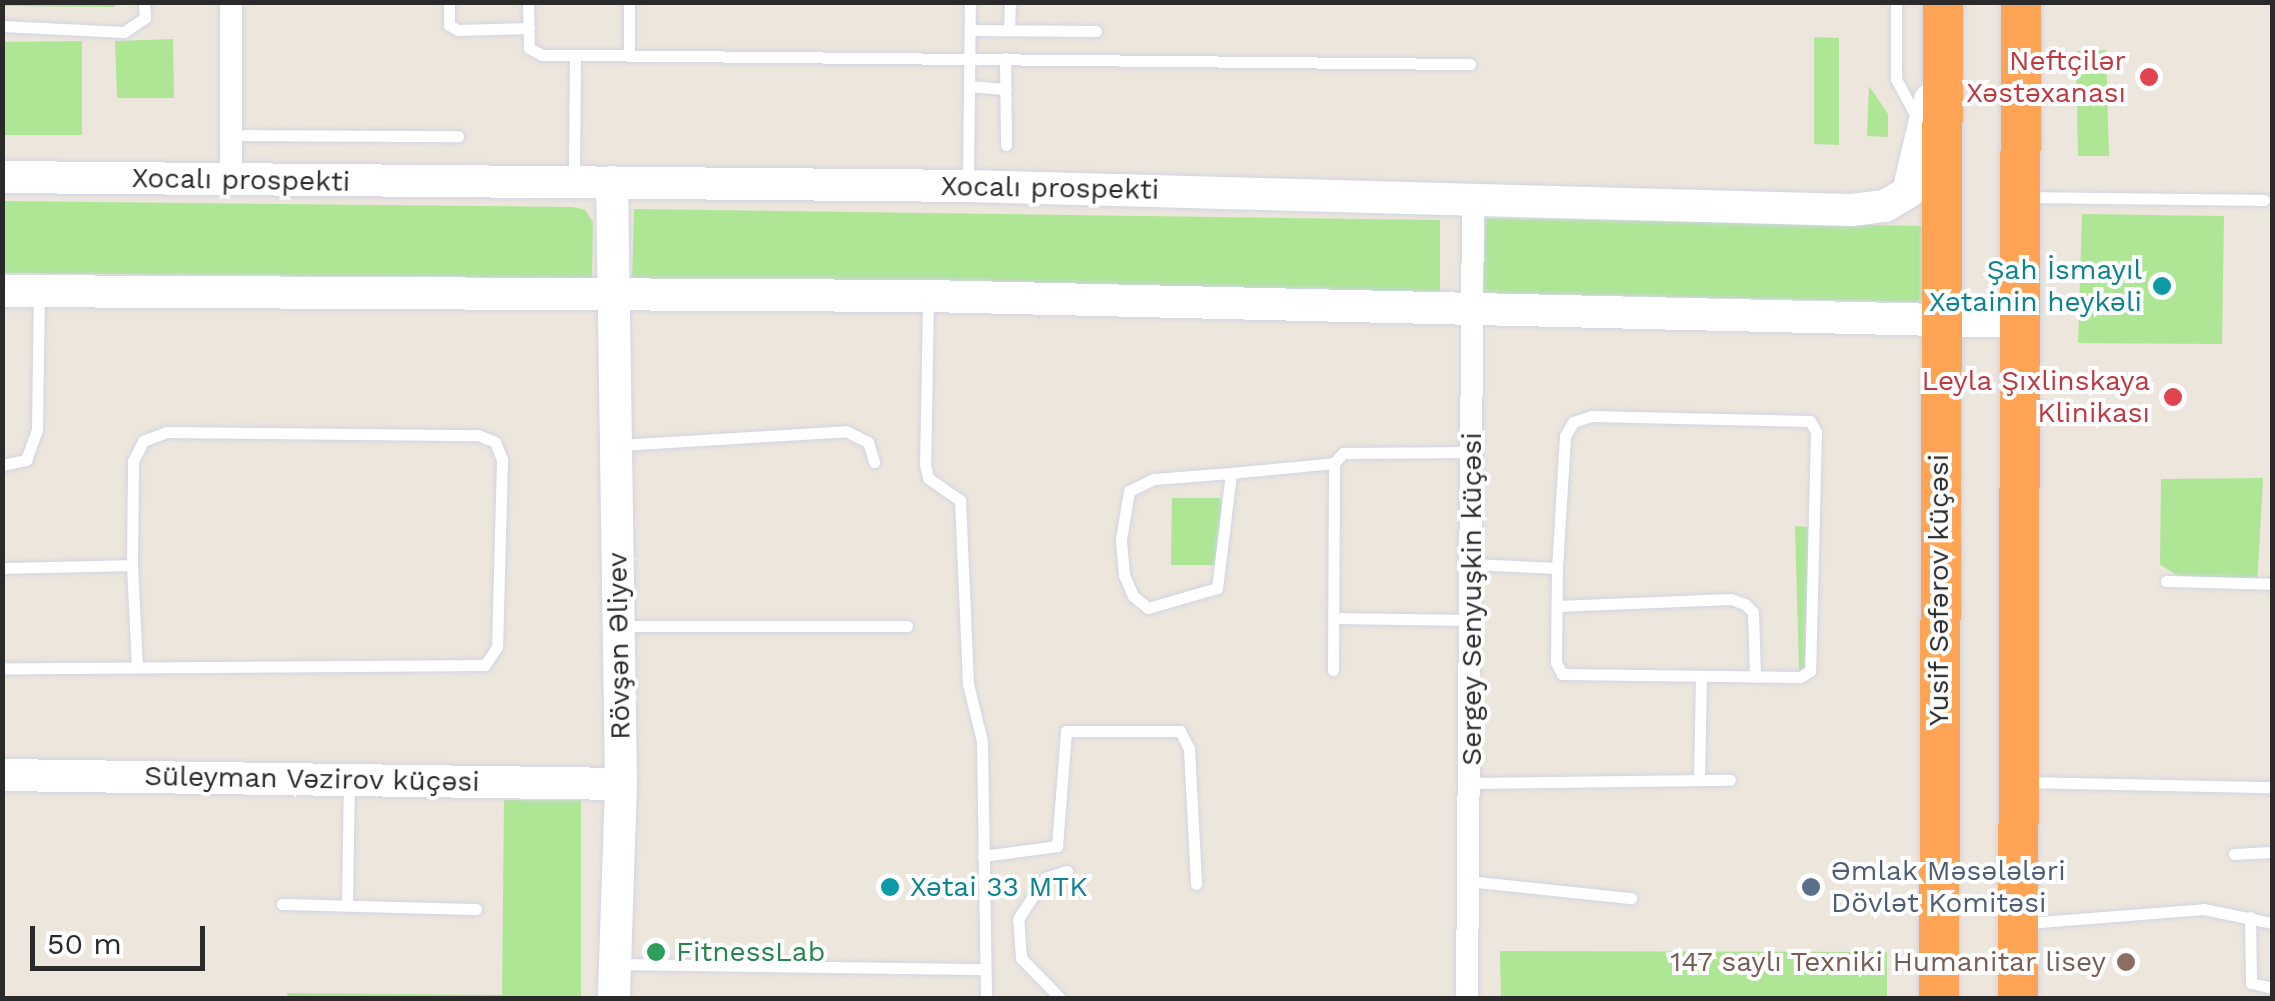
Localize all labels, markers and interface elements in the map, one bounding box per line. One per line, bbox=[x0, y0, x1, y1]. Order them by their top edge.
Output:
place label: Neftçilər Xəstəxanası bbox=[1966, 44, 2126, 110]
marker: Neftçilər Xəstəxanası bbox=[2136, 64, 2162, 90]
street label: Xocalı prospekti bbox=[131, 161, 351, 199]
street label: Xocalı prospekti bbox=[940, 169, 1160, 207]
place label: Şah İsmayıl Xətainin heykəli bbox=[1929, 253, 2142, 319]
marker: Şah İsmayıl Xətainin heykəli bbox=[2151, 275, 2173, 297]
place label: Leyla Şıxlinskaya Klinikası bbox=[1921, 364, 2150, 430]
marker: Leyla Şıxlinskaya Klinikası bbox=[2160, 384, 2186, 410]
street label: Sergey Senyuşkin küçəsi bbox=[1455, 432, 1489, 766]
street label: Yusif Səfərov küçəsi bbox=[1922, 453, 1956, 727]
street label: Rövşən Əliyev bbox=[601, 552, 637, 740]
street label: Süleyman Vəzirov küçəsi bbox=[143, 759, 481, 799]
place label: Əmlak Məsələləri Dövlət Komitəsi bbox=[1831, 854, 2066, 920]
place label: Xətai 33 MTK bbox=[910, 870, 1088, 904]
marker: Xətai 33 MTK bbox=[879, 876, 901, 898]
marker: Əmlak Məsələləri Dövlət Komitəsi bbox=[1800, 876, 1822, 898]
scale bar bbox=[35, 906, 210, 968]
text: 50 m bbox=[47, 926, 122, 961]
place label: FitnessLab bbox=[676, 935, 825, 969]
marker: FitnessLab bbox=[645, 941, 667, 963]
place label: 147 saylı Texniki Humanitar lisey bbox=[1668, 945, 2106, 979]
marker: 147 saylı Texniki Humanitar lisey bbox=[2115, 951, 2137, 973]

